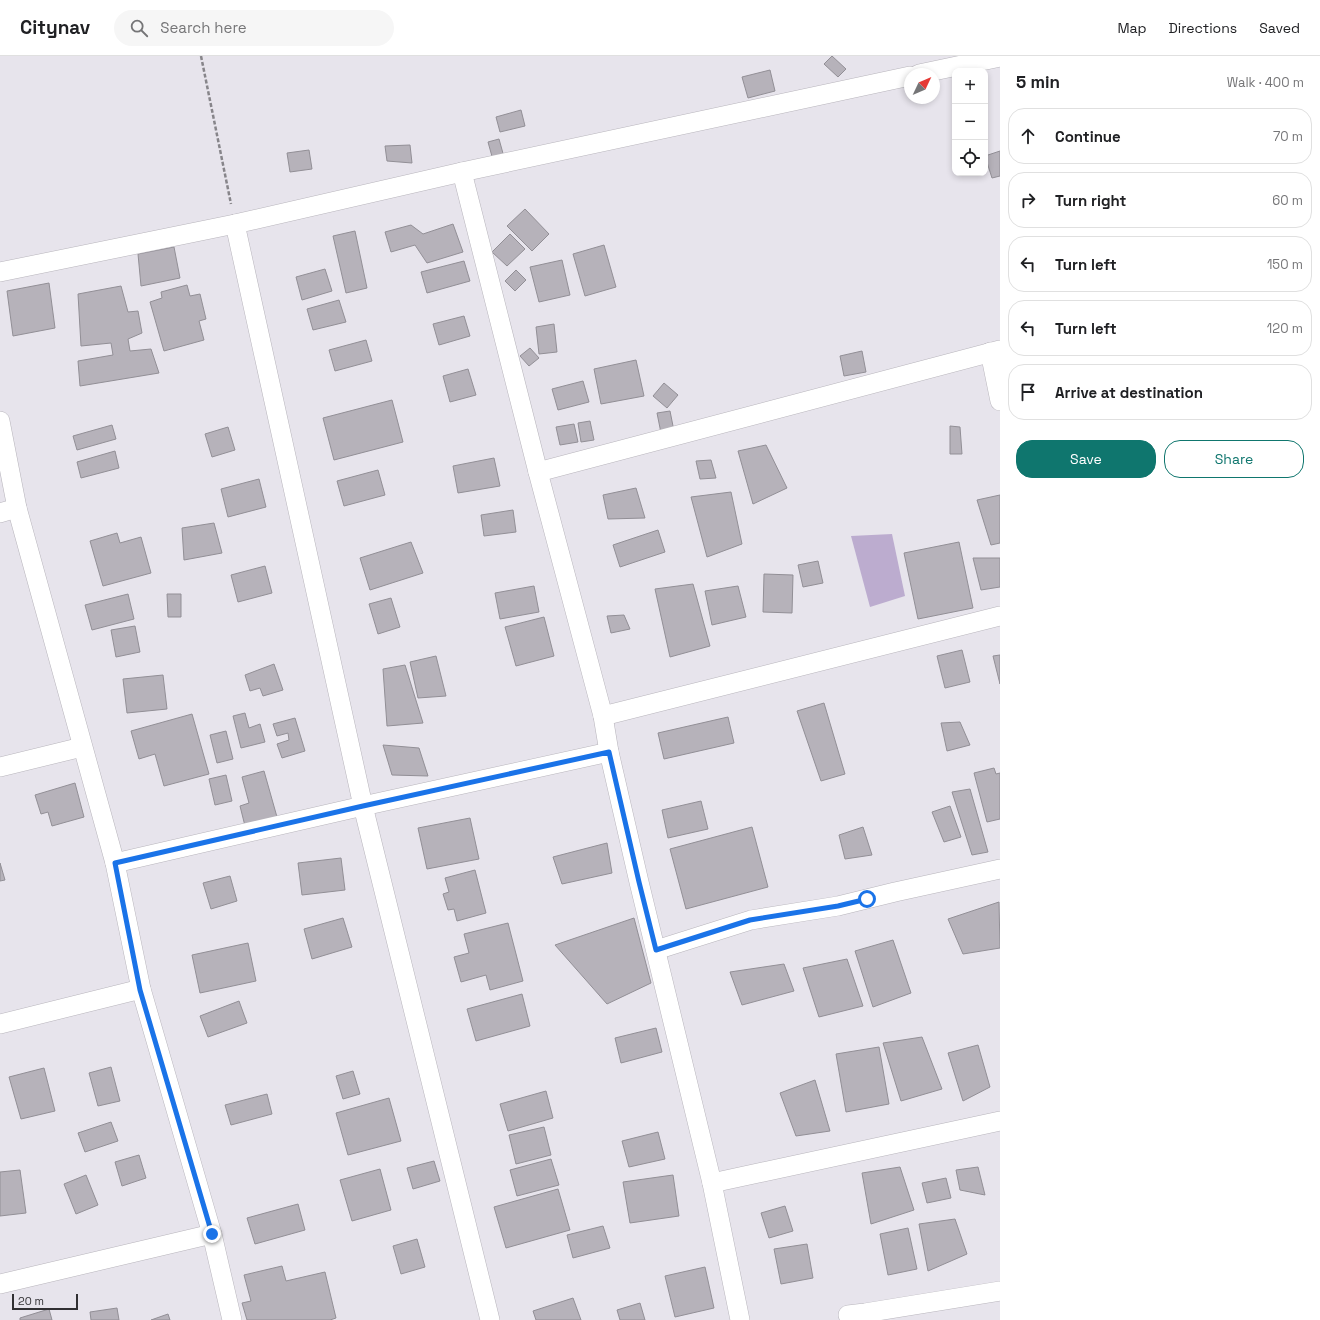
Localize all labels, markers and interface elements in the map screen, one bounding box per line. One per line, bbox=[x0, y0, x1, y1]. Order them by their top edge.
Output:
search box bbox=[114, 10, 394, 46]
text: Citynav bbox=[20, 15, 90, 40]
icon: search bbox=[128, 17, 150, 39]
text: Search here bbox=[160, 18, 247, 37]
text: Map bbox=[1117, 19, 1147, 37]
text: Directions bbox=[1169, 19, 1237, 37]
text: Saved bbox=[1259, 19, 1300, 37]
north arrow bbox=[904, 68, 940, 104]
map controls bbox=[952, 68, 988, 176]
button: + bbox=[952, 68, 988, 104]
text: 5 min bbox=[1016, 71, 1060, 93]
text: Walk · 400 m bbox=[1227, 74, 1304, 91]
button: − bbox=[952, 104, 988, 140]
icon: ahead bbox=[1017, 125, 1039, 147]
text: Continue bbox=[1055, 127, 1121, 146]
text: 70 m bbox=[1273, 128, 1303, 145]
button: locate bbox=[952, 140, 988, 176]
icon: right bbox=[1017, 189, 1039, 211]
text: Turn right bbox=[1055, 191, 1126, 210]
text: 60 m bbox=[1272, 192, 1303, 209]
icon: left bbox=[1017, 253, 1039, 275]
text: Turn left bbox=[1055, 255, 1117, 274]
text: 150 m bbox=[1267, 256, 1303, 273]
icon: left bbox=[1017, 317, 1039, 339]
text: Turn left bbox=[1055, 319, 1117, 338]
text: 120 m bbox=[1267, 320, 1303, 337]
icon: arrive bbox=[1017, 381, 1039, 403]
text: Arrive at destination bbox=[1055, 383, 1203, 402]
button: Save bbox=[1016, 440, 1156, 478]
button: Share bbox=[1164, 440, 1304, 478]
route start bbox=[858, 890, 876, 908]
route end bbox=[203, 1225, 221, 1243]
scale bar bbox=[12, 1292, 78, 1311]
text: 20 m bbox=[18, 1294, 44, 1308]

